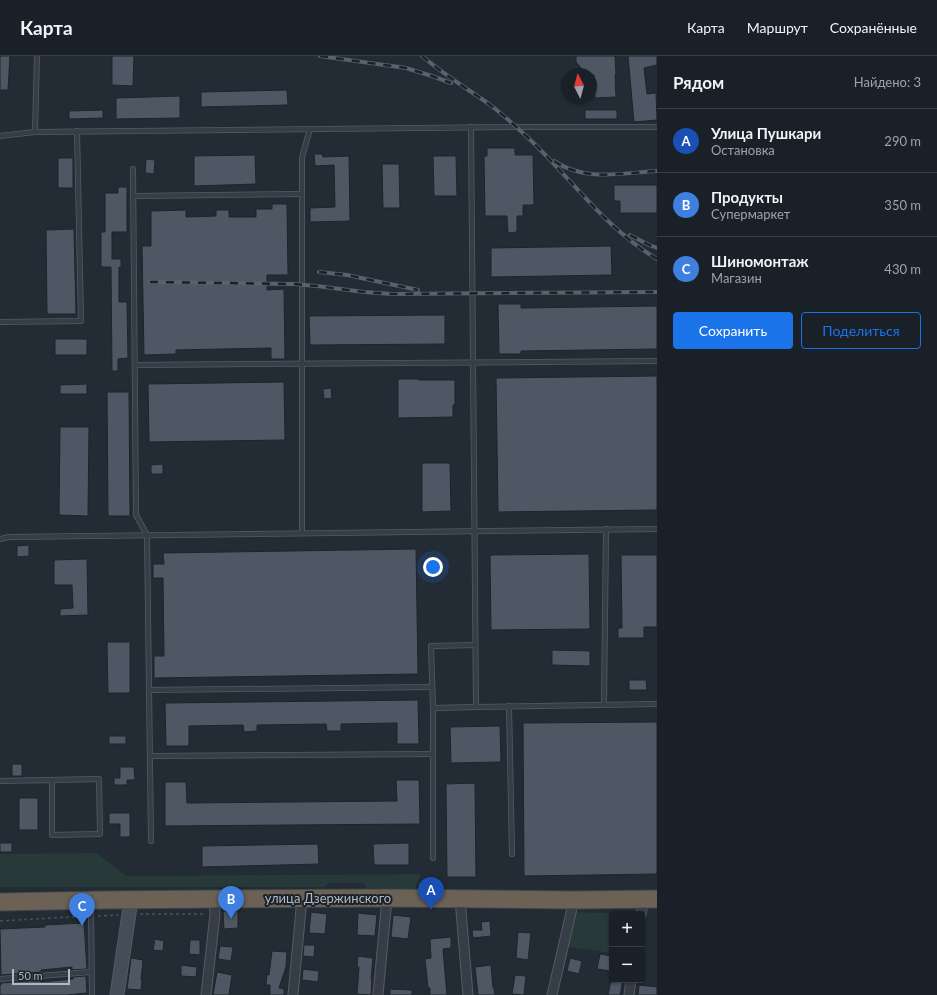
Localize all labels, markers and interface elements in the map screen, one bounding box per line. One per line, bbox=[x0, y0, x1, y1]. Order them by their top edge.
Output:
text: Карта bbox=[20, 16, 73, 39]
text: Карта bbox=[687, 19, 725, 36]
text: Маршрут bbox=[747, 19, 808, 36]
text: Сохранённые bbox=[830, 19, 917, 36]
north arrow bbox=[561, 68, 597, 104]
text: Рядом bbox=[673, 72, 724, 93]
text: Найдено: 3 bbox=[854, 74, 921, 90]
text: Улица Пушкари bbox=[711, 124, 821, 142]
text: A bbox=[681, 133, 691, 149]
text: 290 m bbox=[884, 133, 921, 149]
text: Остановка bbox=[711, 142, 775, 158]
text: Продукты bbox=[711, 188, 783, 206]
text: B bbox=[682, 197, 690, 213]
text: 350 m bbox=[884, 197, 921, 213]
text: Супермаркет bbox=[711, 206, 790, 222]
text: Шиномонтаж bbox=[711, 252, 809, 270]
text: C bbox=[682, 261, 690, 277]
text: 430 m bbox=[884, 261, 921, 277]
text: Магазин bbox=[711, 270, 762, 286]
button: Сохранить bbox=[673, 312, 793, 349]
button: Поделиться bbox=[801, 312, 921, 349]
your location bbox=[423, 557, 443, 577]
pin: A bbox=[418, 877, 444, 910]
pin: B bbox=[218, 886, 244, 919]
street label: улица Дзержинского bbox=[265, 890, 391, 906]
pin: C bbox=[69, 893, 95, 926]
map controls bbox=[609, 911, 645, 983]
button: + bbox=[609, 911, 645, 947]
button: − bbox=[609, 947, 645, 983]
scale bar bbox=[12, 967, 70, 986]
text: 50 m bbox=[18, 969, 43, 982]

